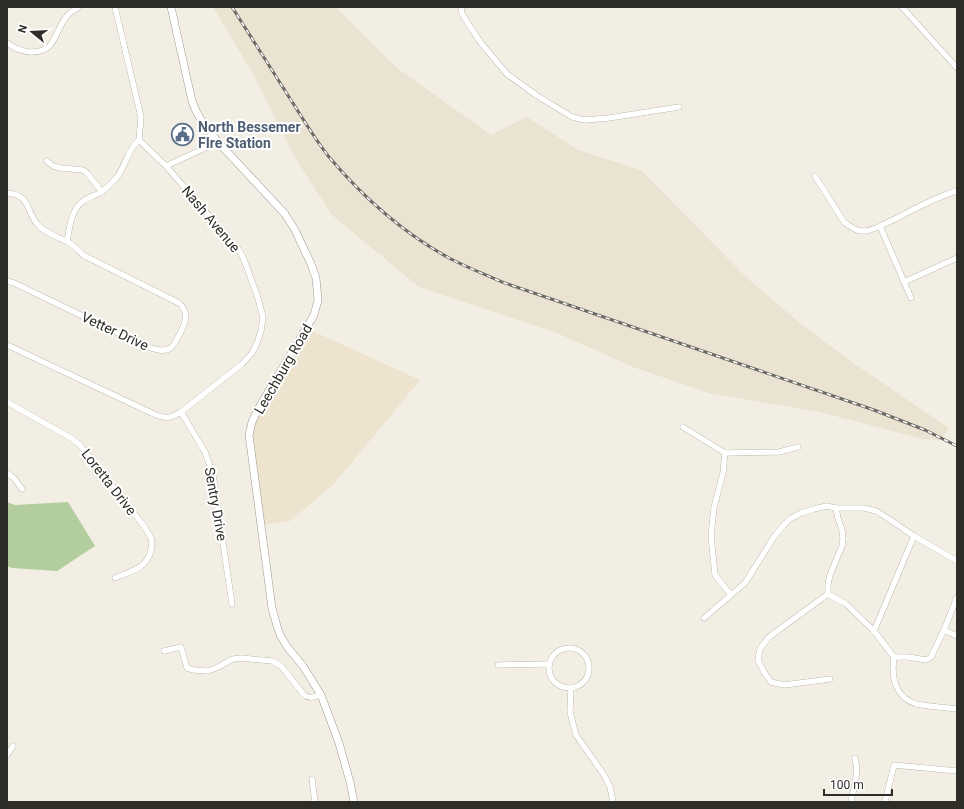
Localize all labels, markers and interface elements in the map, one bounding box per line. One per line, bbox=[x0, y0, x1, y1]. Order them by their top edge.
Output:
north arrow bbox=[12, 12, 52, 52]
text: N bbox=[16, 23, 30, 35]
place label: North Bessemer FIre Station bbox=[198, 119, 301, 151]
public building icon: North Bessemer FIre Station bbox=[170, 122, 196, 148]
street label: Nash Avenue bbox=[179, 183, 243, 255]
street label: Vetter Drive bbox=[79, 308, 151, 354]
street label: Leechburg Road bbox=[251, 321, 315, 417]
street label: Loretta Drive bbox=[78, 446, 140, 518]
street label: Sentry Drive bbox=[202, 466, 230, 542]
scale bar bbox=[824, 771, 892, 797]
text: 100 m bbox=[830, 778, 864, 792]

